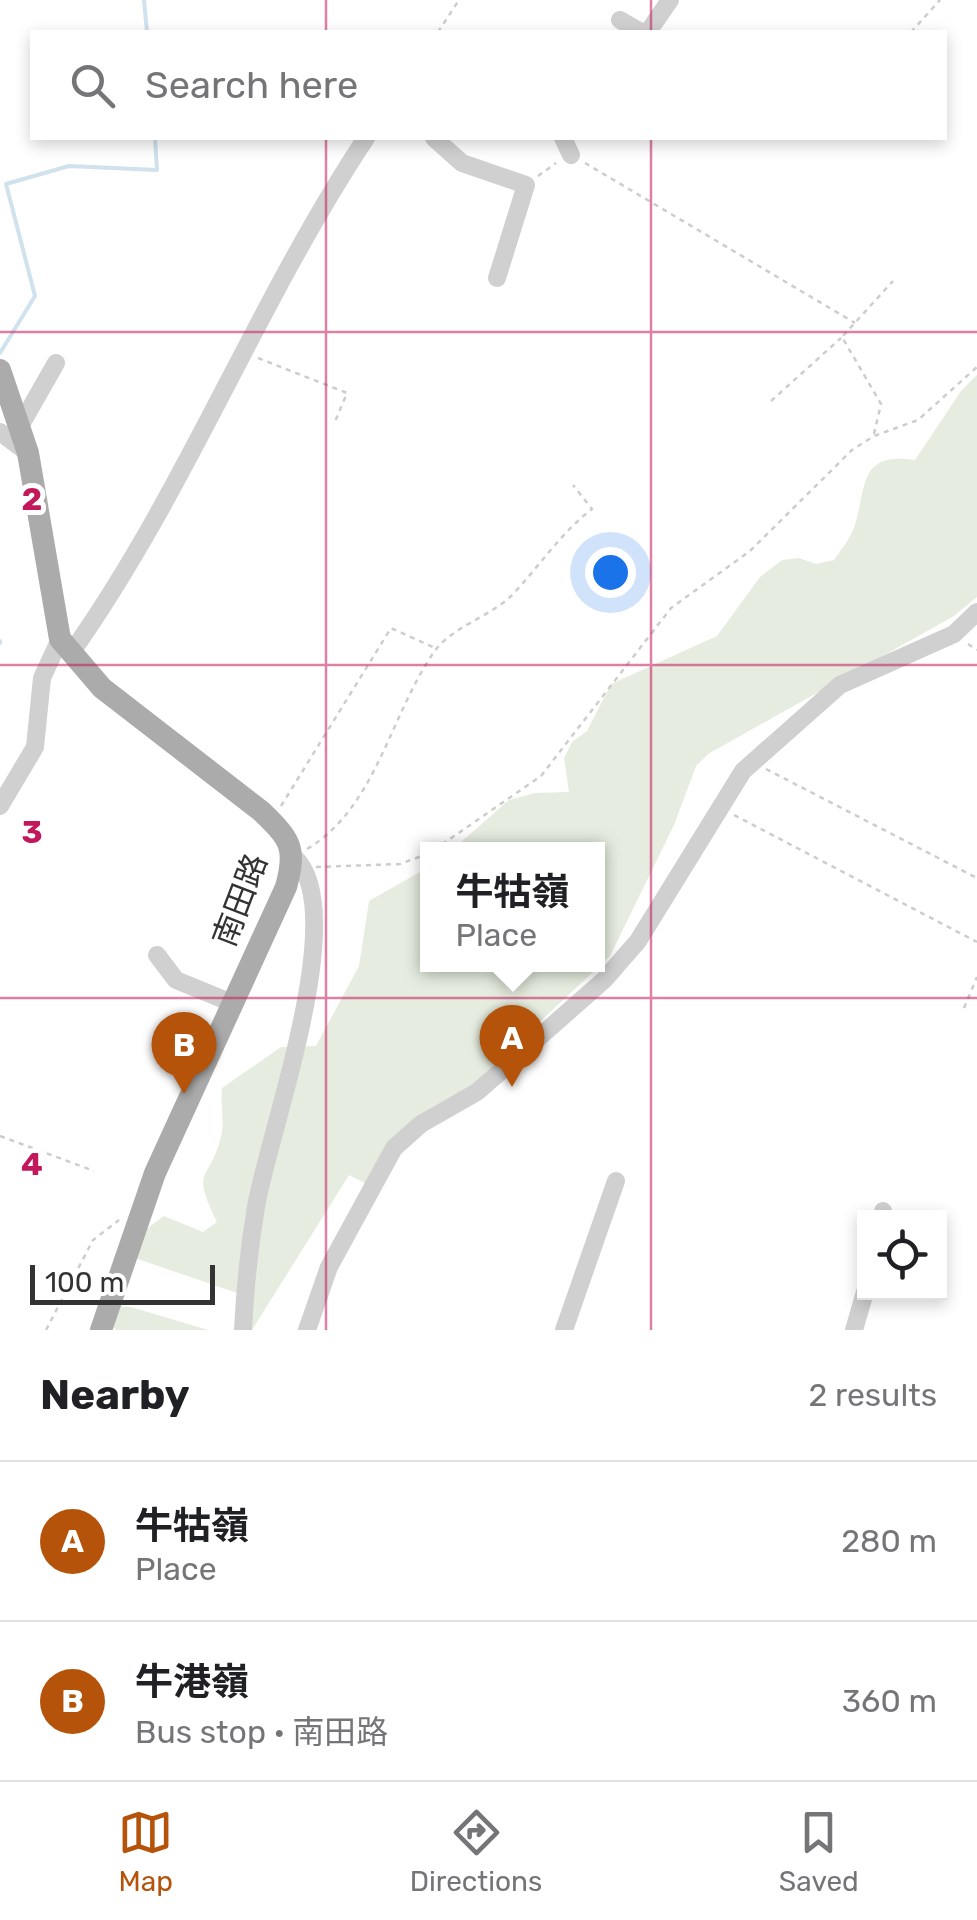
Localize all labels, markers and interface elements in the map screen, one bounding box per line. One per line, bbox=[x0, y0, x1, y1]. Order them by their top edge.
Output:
search box bbox=[30, 30, 947, 140]
icon: search bbox=[65, 58, 120, 113]
text: Search here bbox=[145, 62, 358, 108]
text: 2 bbox=[22, 480, 42, 518]
your location bbox=[585, 547, 636, 598]
text: 3 bbox=[21, 813, 43, 851]
popup bbox=[420, 842, 605, 972]
street label: 南田路 bbox=[205, 848, 275, 952]
text: 牛牯嶺 bbox=[455, 869, 570, 915]
text: Place bbox=[455, 916, 537, 954]
pin: A bbox=[480, 1004, 544, 1087]
pin: B bbox=[152, 1012, 216, 1094]
text: 4 bbox=[21, 1145, 43, 1183]
map controls bbox=[857, 1210, 947, 1300]
button: locate bbox=[857, 1210, 947, 1300]
scale bar bbox=[30, 1260, 215, 1304]
text: 100 m bbox=[45, 1266, 124, 1299]
text: Nearby bbox=[40, 1370, 190, 1420]
text: 2 results bbox=[808, 1376, 937, 1414]
text: 牛牯嶺 bbox=[135, 1503, 249, 1549]
text: A bbox=[61, 1522, 84, 1560]
text: 280 m bbox=[841, 1522, 937, 1560]
text: Place bbox=[135, 1550, 217, 1588]
text: 牛港嶺 bbox=[135, 1659, 249, 1705]
text: B bbox=[61, 1682, 84, 1720]
text: 360 m bbox=[842, 1682, 937, 1720]
text: Bus stop · 南田路 bbox=[135, 1713, 388, 1751]
tab: Map bbox=[118, 1805, 173, 1898]
tab: Directions bbox=[410, 1805, 542, 1898]
tab: Saved bbox=[779, 1805, 859, 1898]

